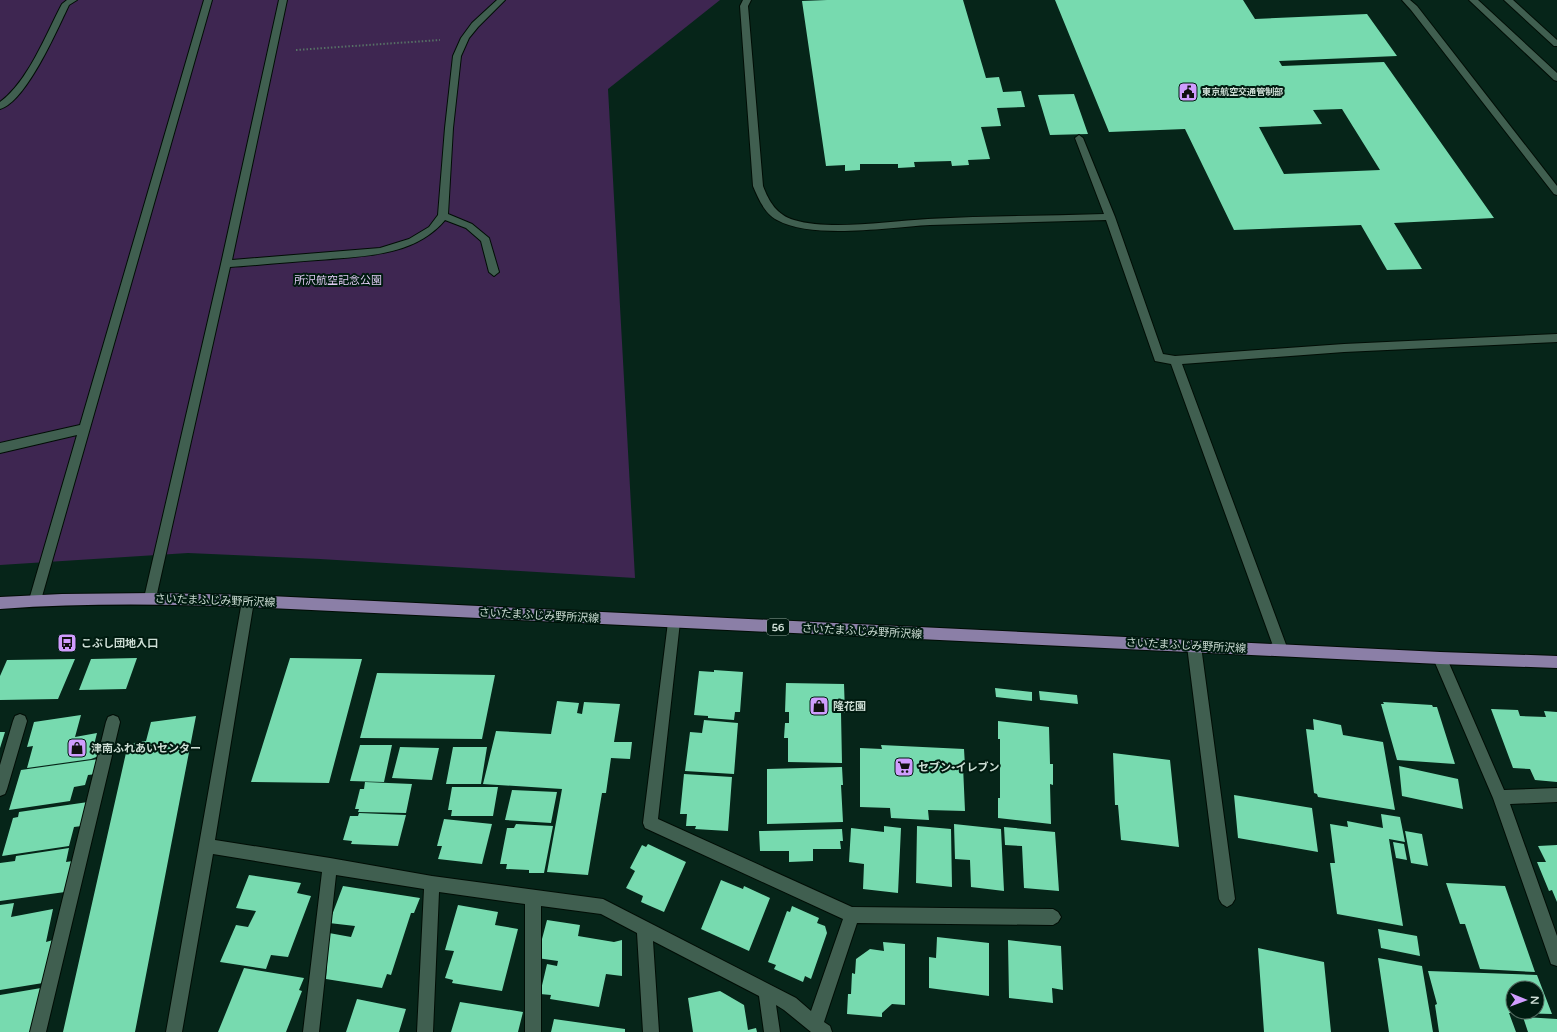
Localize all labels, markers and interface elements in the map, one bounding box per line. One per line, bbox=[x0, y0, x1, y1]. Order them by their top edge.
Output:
public building icon: 東京航空交通管制部 bbox=[1177, 81, 1199, 103]
place label: 東京航空交通管制部 bbox=[1202, 86, 1283, 98]
park label: 所沢航空記念公園 bbox=[294, 274, 382, 287]
street label: さいたまふじみ野所沢線 bbox=[154, 592, 276, 609]
street label: さいたまふじみ野所沢線 bbox=[478, 606, 600, 625]
road number: 56 bbox=[767, 619, 789, 635]
street label: さいたまふじみ野所沢線 bbox=[801, 622, 923, 641]
bus stop icon: こぶし団地入口 bbox=[56, 632, 78, 654]
street label: さいたまふじみ野所沢線 bbox=[1125, 636, 1247, 655]
place label: こぶし団地入口 bbox=[81, 637, 158, 650]
shop icon: 隆花園 bbox=[808, 695, 830, 717]
place label: 隆花園 bbox=[833, 700, 866, 713]
shop icon: 津南ふれあいセンター bbox=[66, 737, 88, 759]
place label: 津南ふれあいセンター bbox=[91, 742, 201, 755]
supermarket icon: セブン-イレブン bbox=[893, 756, 915, 778]
place label: セブン-イレブン bbox=[918, 761, 1000, 774]
north arrow bbox=[1505, 980, 1545, 1020]
text: N bbox=[1528, 996, 1541, 1005]

